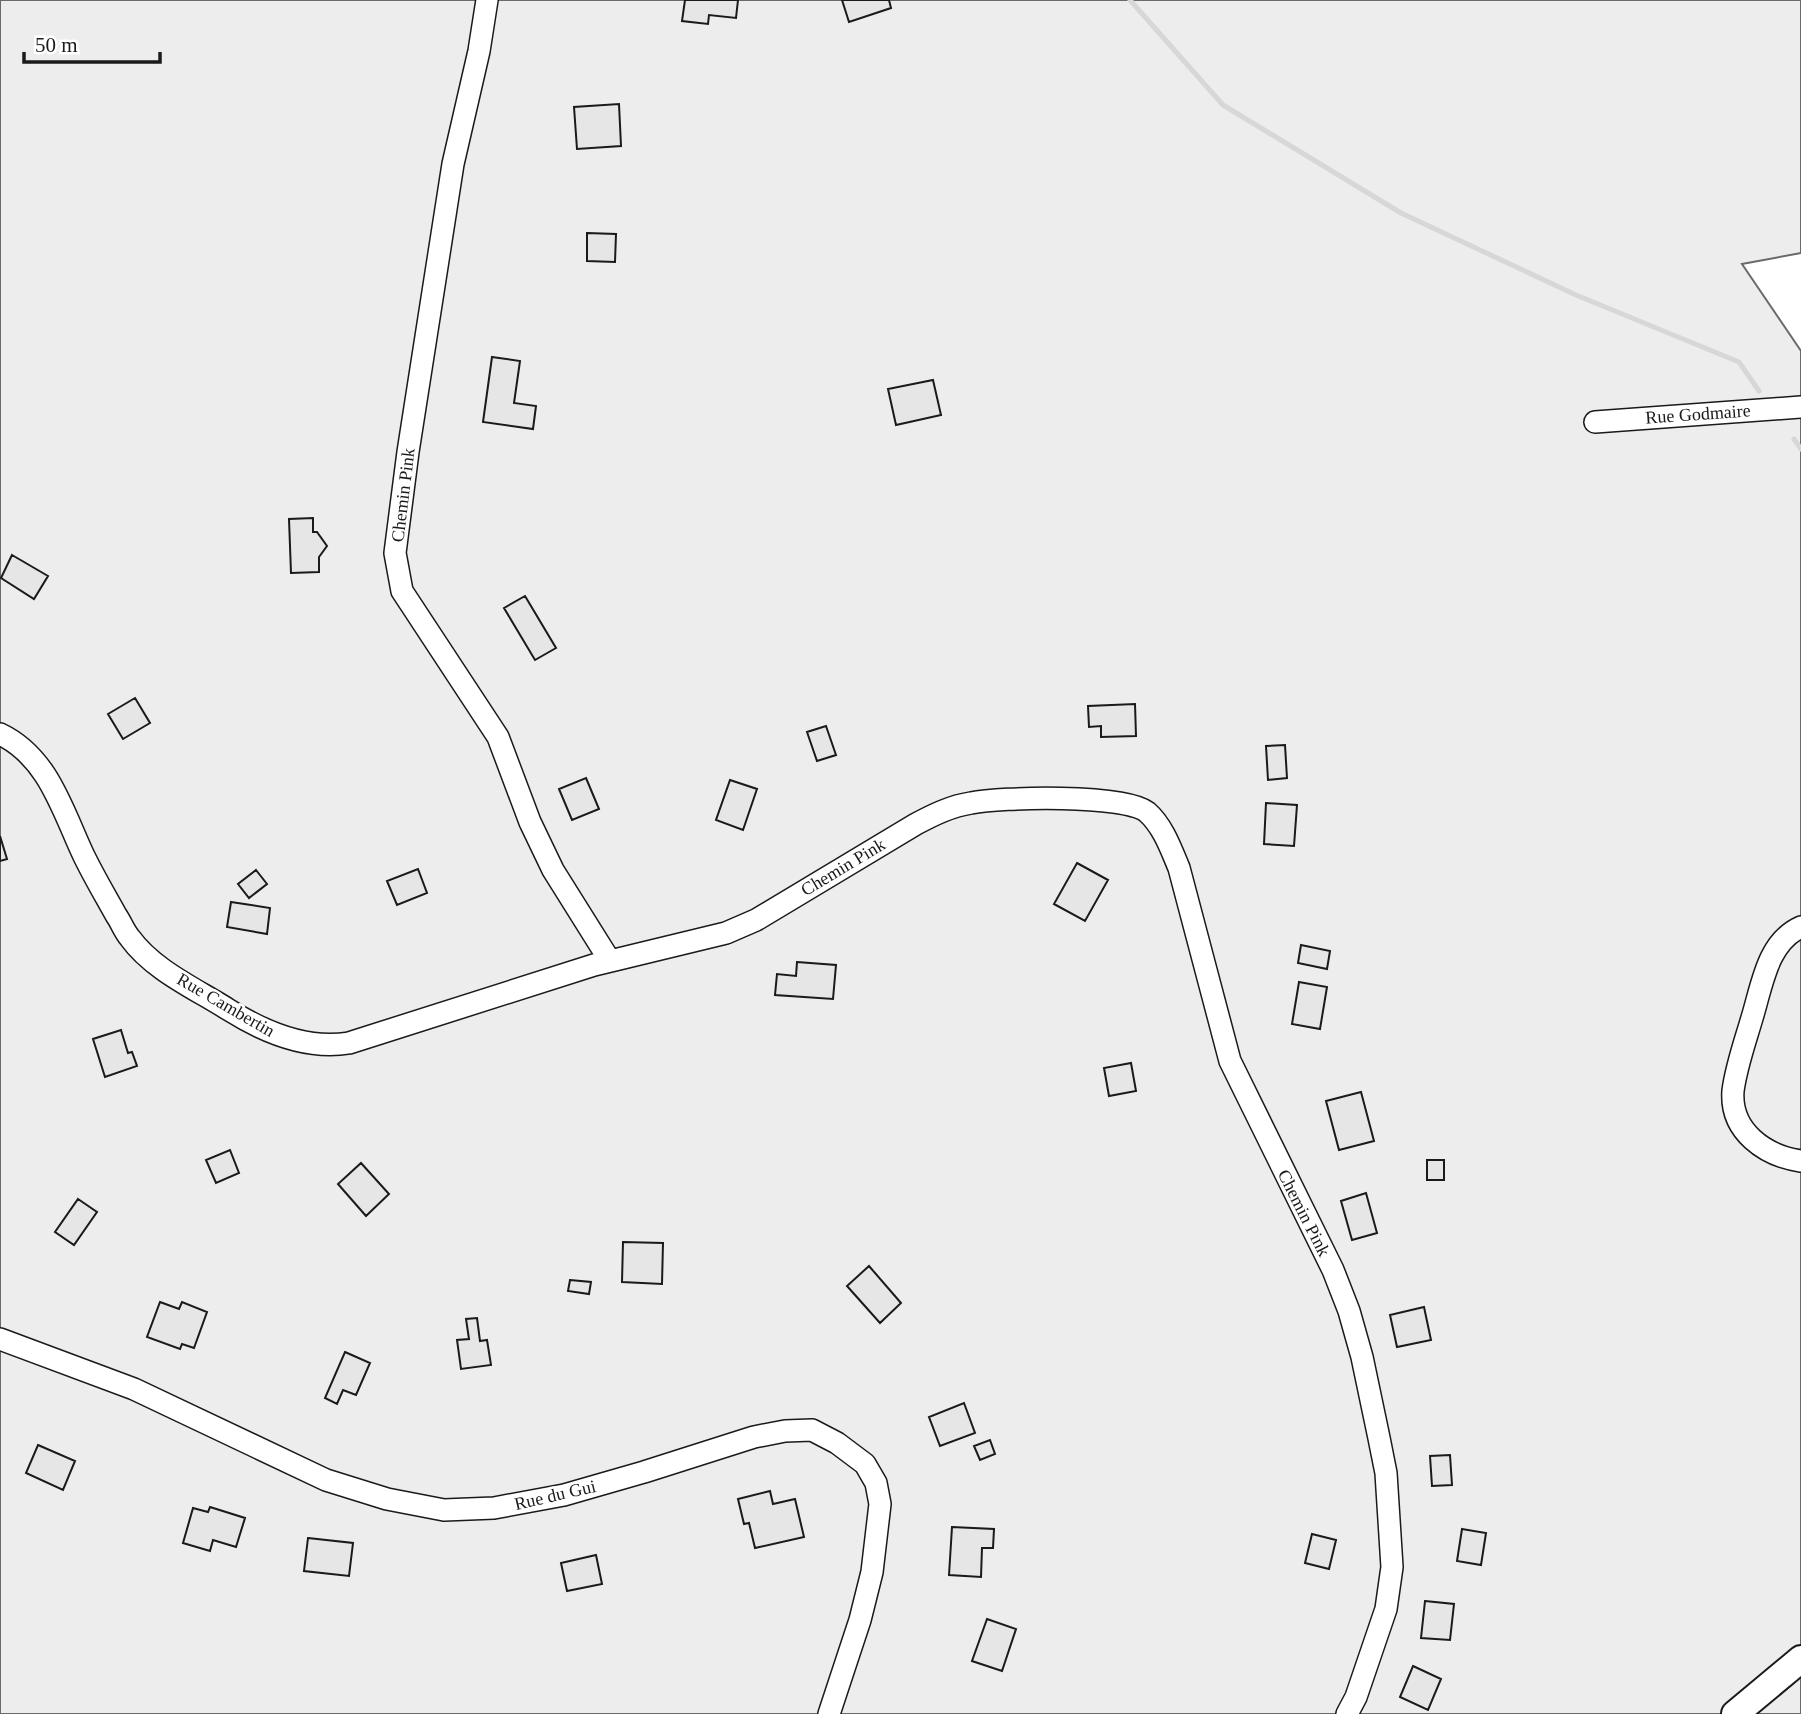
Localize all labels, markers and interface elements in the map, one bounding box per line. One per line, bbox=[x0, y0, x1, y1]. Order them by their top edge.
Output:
scale bar bbox=[24, 21, 161, 65]
text: 50 m bbox=[35, 33, 78, 57]
street label: Rue Godmaire bbox=[1645, 400, 1751, 428]
street label: Chemin Pink bbox=[387, 447, 419, 543]
street label: Chemin Pink bbox=[797, 834, 889, 900]
street label: Rue Cambertin bbox=[174, 969, 278, 1041]
street label: Chemin Pink bbox=[1274, 1166, 1334, 1260]
street label: Rue du Gui bbox=[512, 1476, 598, 1514]

